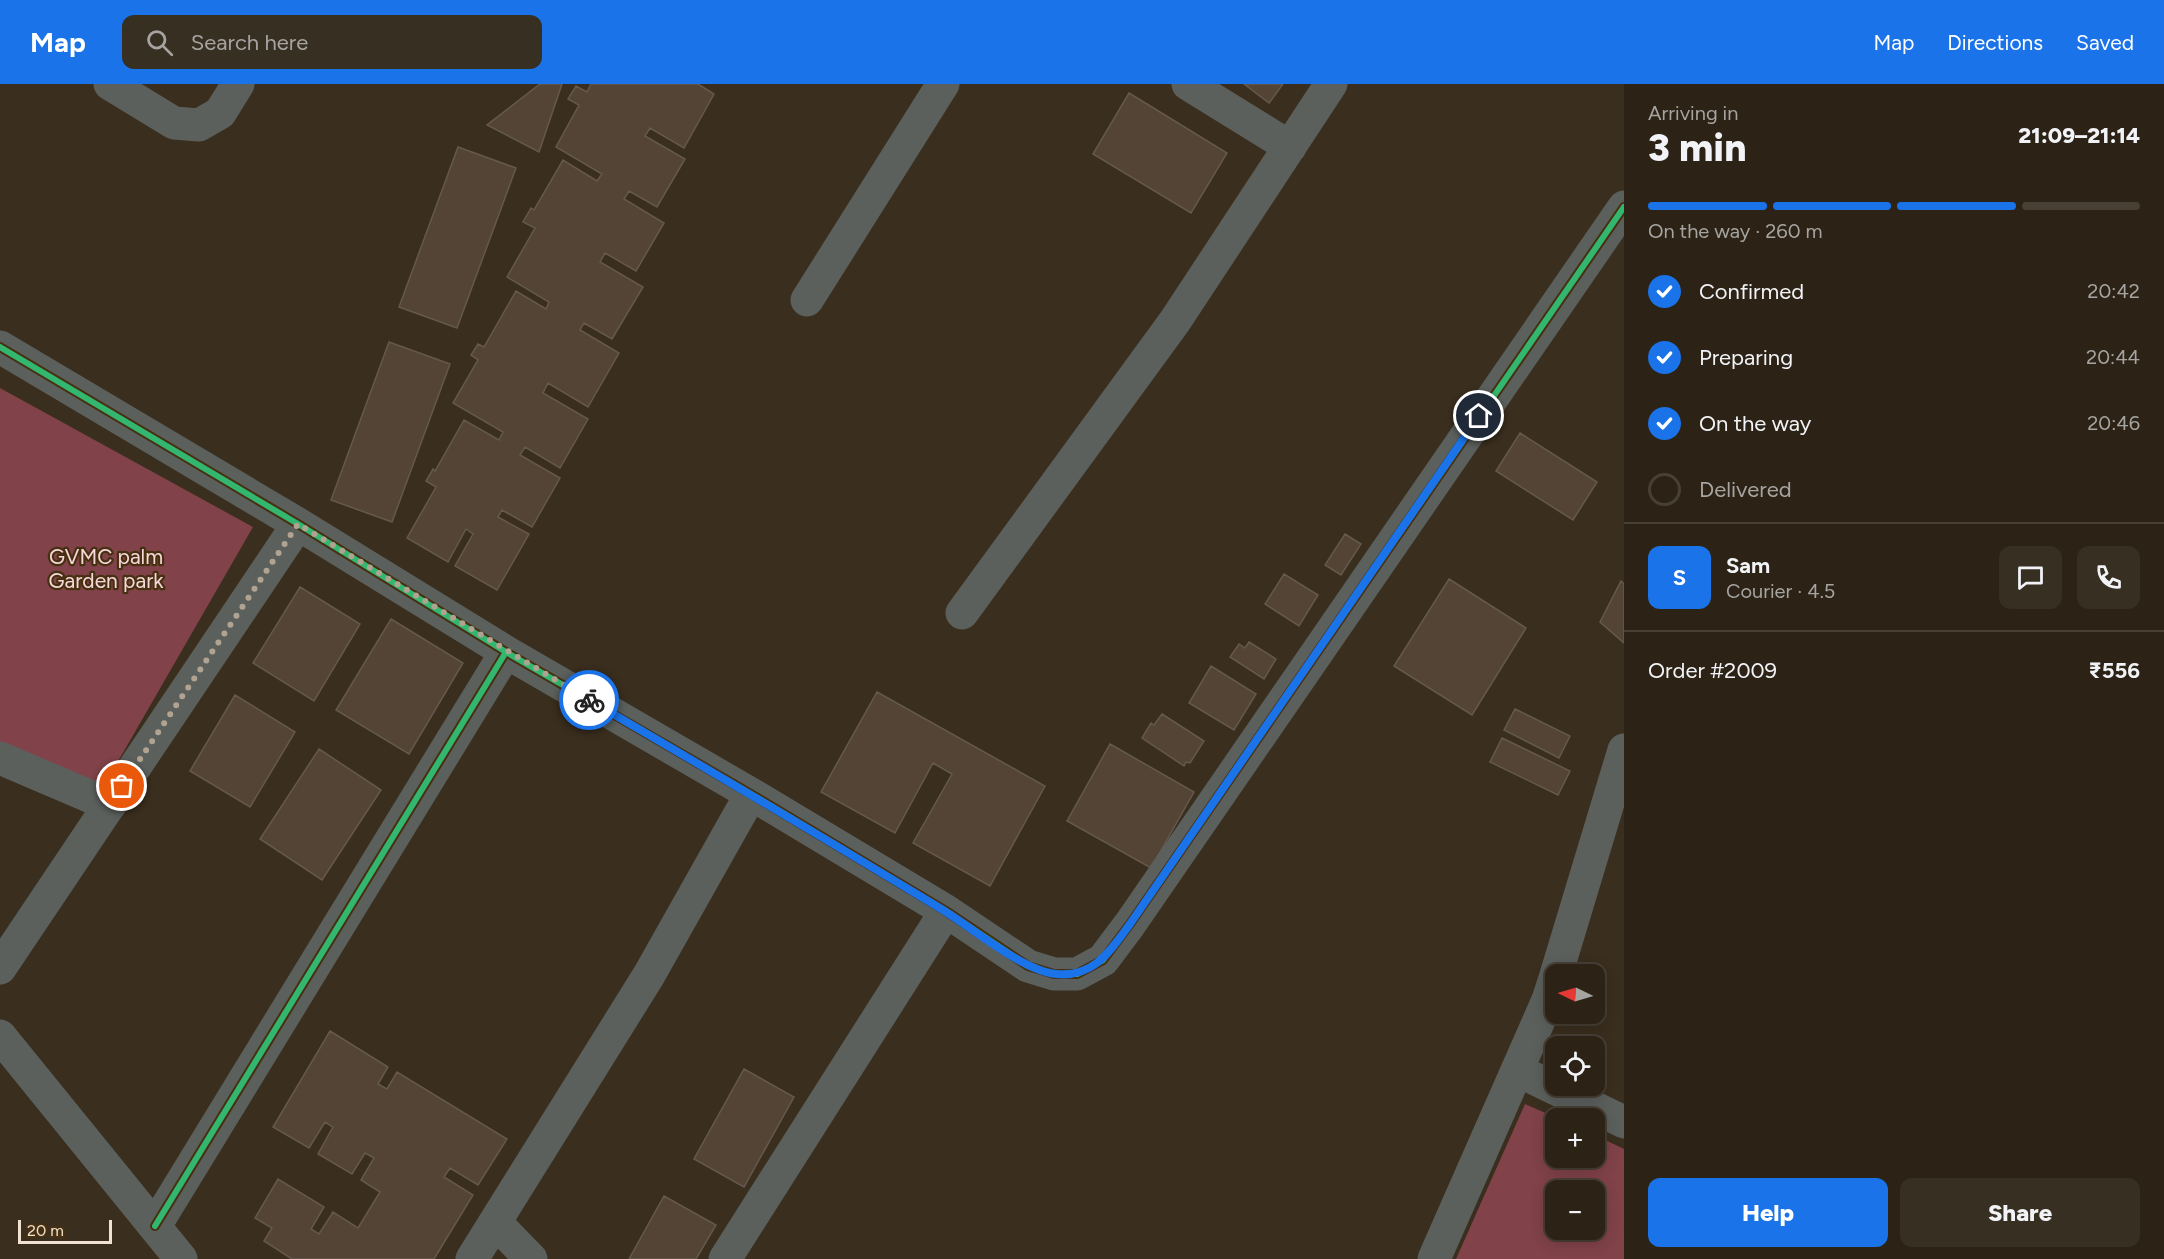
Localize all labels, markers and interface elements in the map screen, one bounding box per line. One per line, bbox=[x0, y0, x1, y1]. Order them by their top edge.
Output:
search box bbox=[122, 15, 542, 69]
text: Map bbox=[30, 25, 86, 59]
icon: search bbox=[143, 26, 176, 59]
text: Search here bbox=[191, 29, 308, 56]
text: Map bbox=[1873, 30, 1914, 55]
text: Directions bbox=[1947, 30, 2043, 55]
text: Saved bbox=[2076, 30, 2134, 55]
text: Arriving in bbox=[1648, 101, 1738, 125]
text: 21:09–21:14 bbox=[2018, 122, 2140, 149]
text: 3 min bbox=[1648, 124, 1746, 171]
text: On the way · 260 m bbox=[1648, 219, 1822, 243]
icon: check bbox=[1648, 275, 1681, 308]
text: Confirmed bbox=[1699, 278, 1804, 305]
text: 20:42 bbox=[2087, 279, 2140, 303]
icon: check bbox=[1648, 341, 1681, 374]
text: Preparing bbox=[1699, 344, 1793, 371]
text: 20:44 bbox=[2086, 345, 2140, 369]
pin bbox=[1453, 390, 1504, 441]
icon: home bbox=[1462, 399, 1495, 432]
icon: check bbox=[1648, 407, 1681, 440]
text: On the way bbox=[1699, 410, 1811, 437]
text: 20:46 bbox=[2087, 411, 2140, 435]
text: Delivered bbox=[1699, 476, 1792, 503]
park label: GVMC palm Garden park bbox=[49, 544, 164, 593]
button: chat bbox=[1999, 546, 2062, 609]
button: phone bbox=[2077, 546, 2140, 609]
text: Sam bbox=[1726, 552, 1770, 579]
text: S bbox=[1673, 564, 1686, 591]
text: Courier · 4.5 bbox=[1726, 579, 1835, 603]
text: Order #2009 bbox=[1648, 657, 1777, 684]
text: ₹556 bbox=[2088, 657, 2140, 684]
courier bbox=[559, 670, 619, 730]
icon: bike bbox=[573, 684, 606, 717]
pin bbox=[96, 760, 147, 811]
icon: bag bbox=[105, 769, 138, 802]
north arrow bbox=[1545, 964, 1605, 1024]
map controls bbox=[1545, 964, 1605, 1240]
button: locate bbox=[1545, 1036, 1605, 1096]
button: + bbox=[1545, 1108, 1605, 1168]
button: Help bbox=[1648, 1178, 1888, 1247]
button: Share bbox=[1900, 1178, 2140, 1247]
button: − bbox=[1545, 1180, 1605, 1240]
scale bar bbox=[18, 1217, 112, 1244]
text: 20 m bbox=[27, 1221, 64, 1240]

